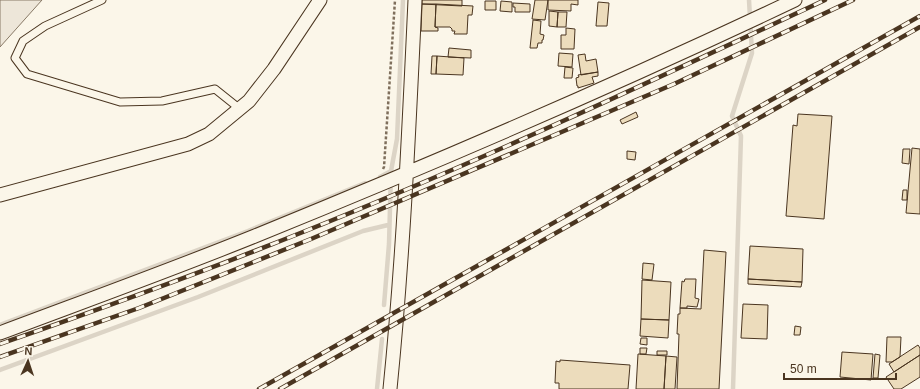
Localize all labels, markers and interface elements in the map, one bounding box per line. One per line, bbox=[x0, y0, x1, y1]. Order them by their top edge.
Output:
north arrow bbox=[8, 341, 48, 381]
text: N bbox=[24, 345, 33, 357]
scale bar bbox=[784, 355, 896, 381]
text: 50 m bbox=[790, 362, 817, 376]

